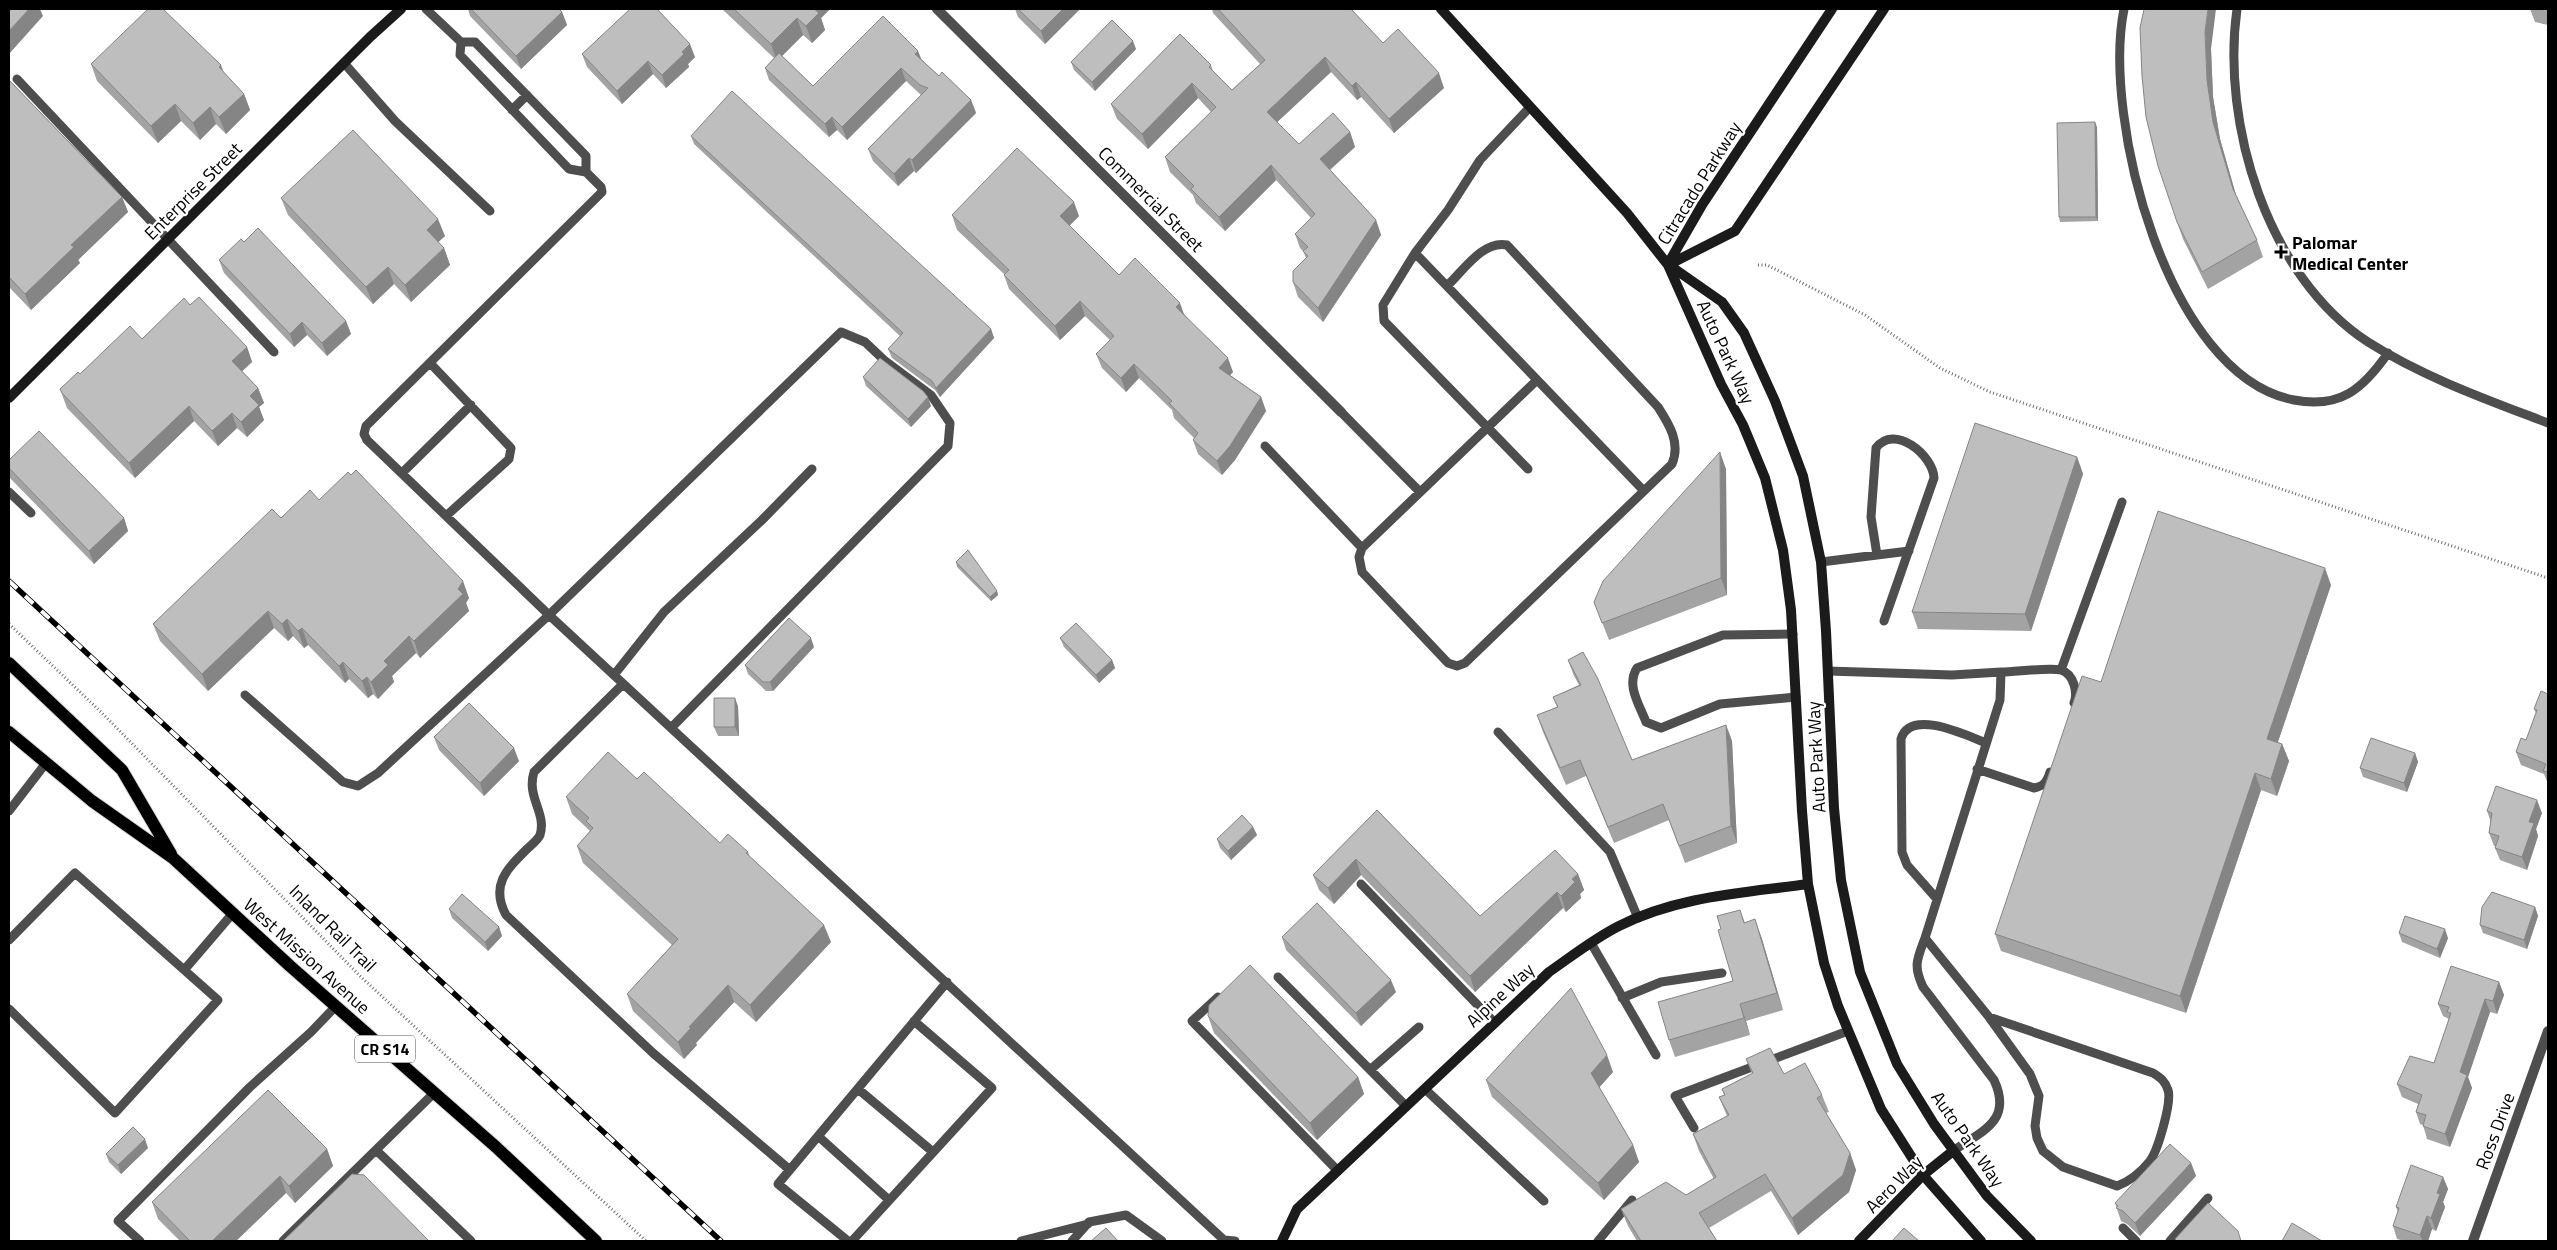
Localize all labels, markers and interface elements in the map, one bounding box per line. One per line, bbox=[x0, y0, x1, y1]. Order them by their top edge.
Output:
street label: Citracado Parkway bbox=[1650, 116, 1748, 250]
street label: Enterprise Street bbox=[138, 135, 249, 246]
street label: Commercial Street bbox=[1092, 140, 1210, 258]
place label: Palomar Medical Center bbox=[2292, 229, 2409, 277]
marker: Palomar Medical Center bbox=[2274, 245, 2288, 259]
street label: Auto Park Way bbox=[1690, 296, 1762, 409]
street label: Auto Park Way bbox=[1800, 700, 1832, 814]
street label: Inland Rail Trail bbox=[283, 878, 383, 978]
street label: West Mission Avenue bbox=[238, 892, 376, 1020]
street label: Alpine Way bbox=[1460, 956, 1540, 1034]
road number: CR S14 bbox=[355, 1036, 415, 1062]
street label: Auto Park Way bbox=[1925, 1085, 2011, 1193]
street label: Ross Drive bbox=[2469, 1089, 2521, 1173]
street label: Aero Way bbox=[1859, 1149, 1929, 1219]

